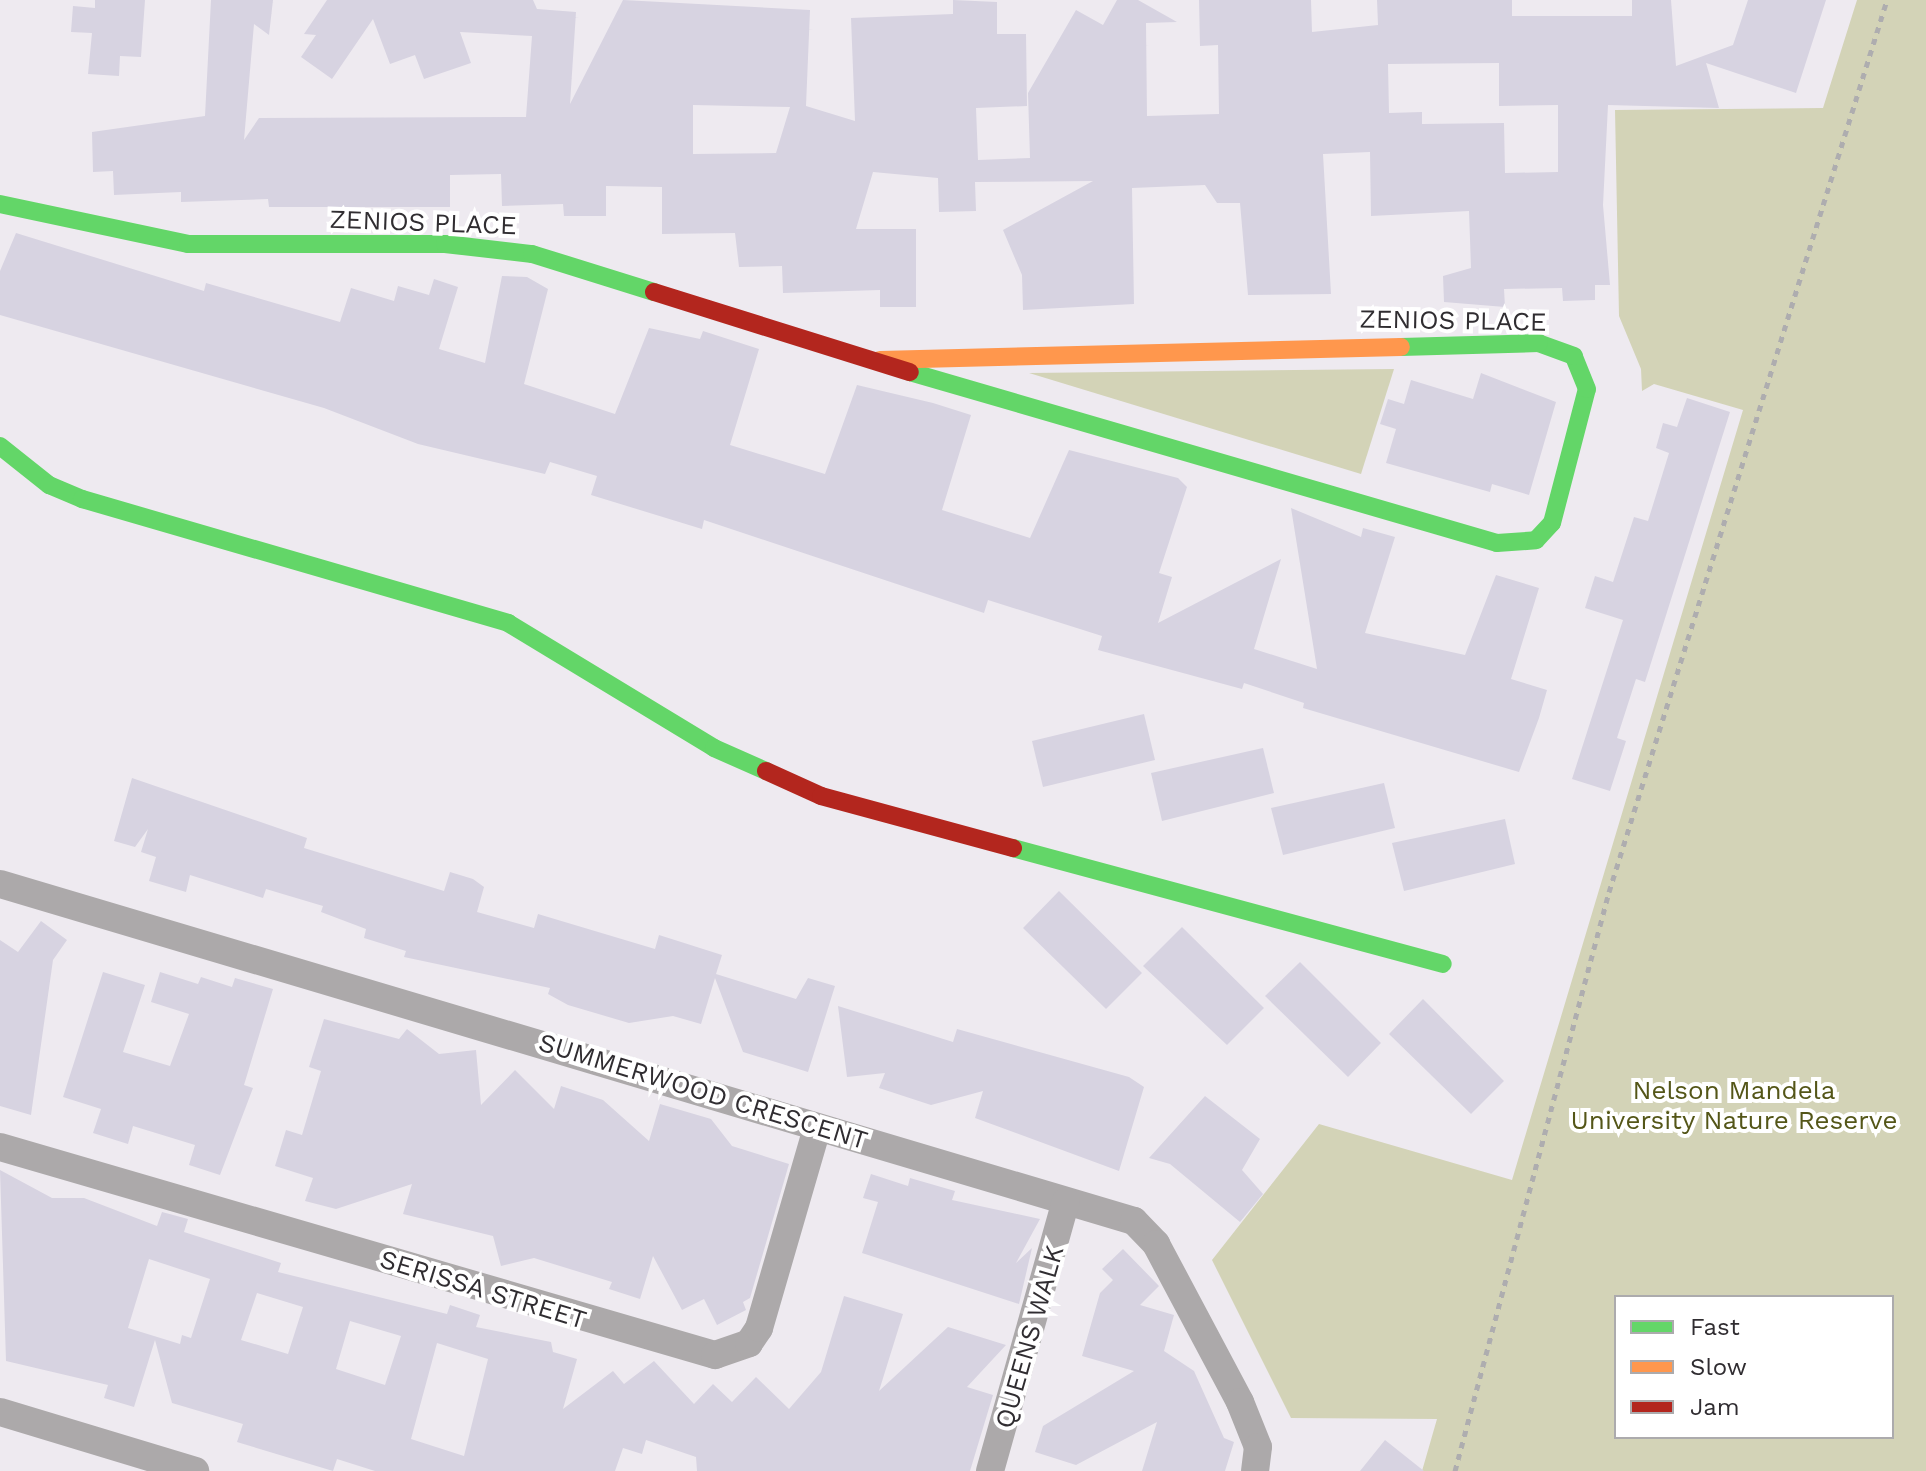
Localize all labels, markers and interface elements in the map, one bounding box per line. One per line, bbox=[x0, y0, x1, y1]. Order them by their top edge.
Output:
street label: ZENIOS PLACE bbox=[329, 204, 517, 242]
street label: ZENIOS PLACE bbox=[1359, 304, 1547, 338]
street label: SUMMERWOOD CRESCENT bbox=[535, 1027, 871, 1157]
park label: Nelson Mandela University Nature Reserve bbox=[1570, 1075, 1898, 1136]
street label: QUEENS WALK bbox=[989, 1242, 1071, 1432]
street label: SERISSA STREET bbox=[376, 1244, 590, 1336]
legend bbox=[1614, 1295, 1894, 1439]
text: Fast bbox=[1690, 1313, 1740, 1341]
text: Slow bbox=[1690, 1353, 1747, 1381]
text: Jam bbox=[1690, 1393, 1740, 1421]

